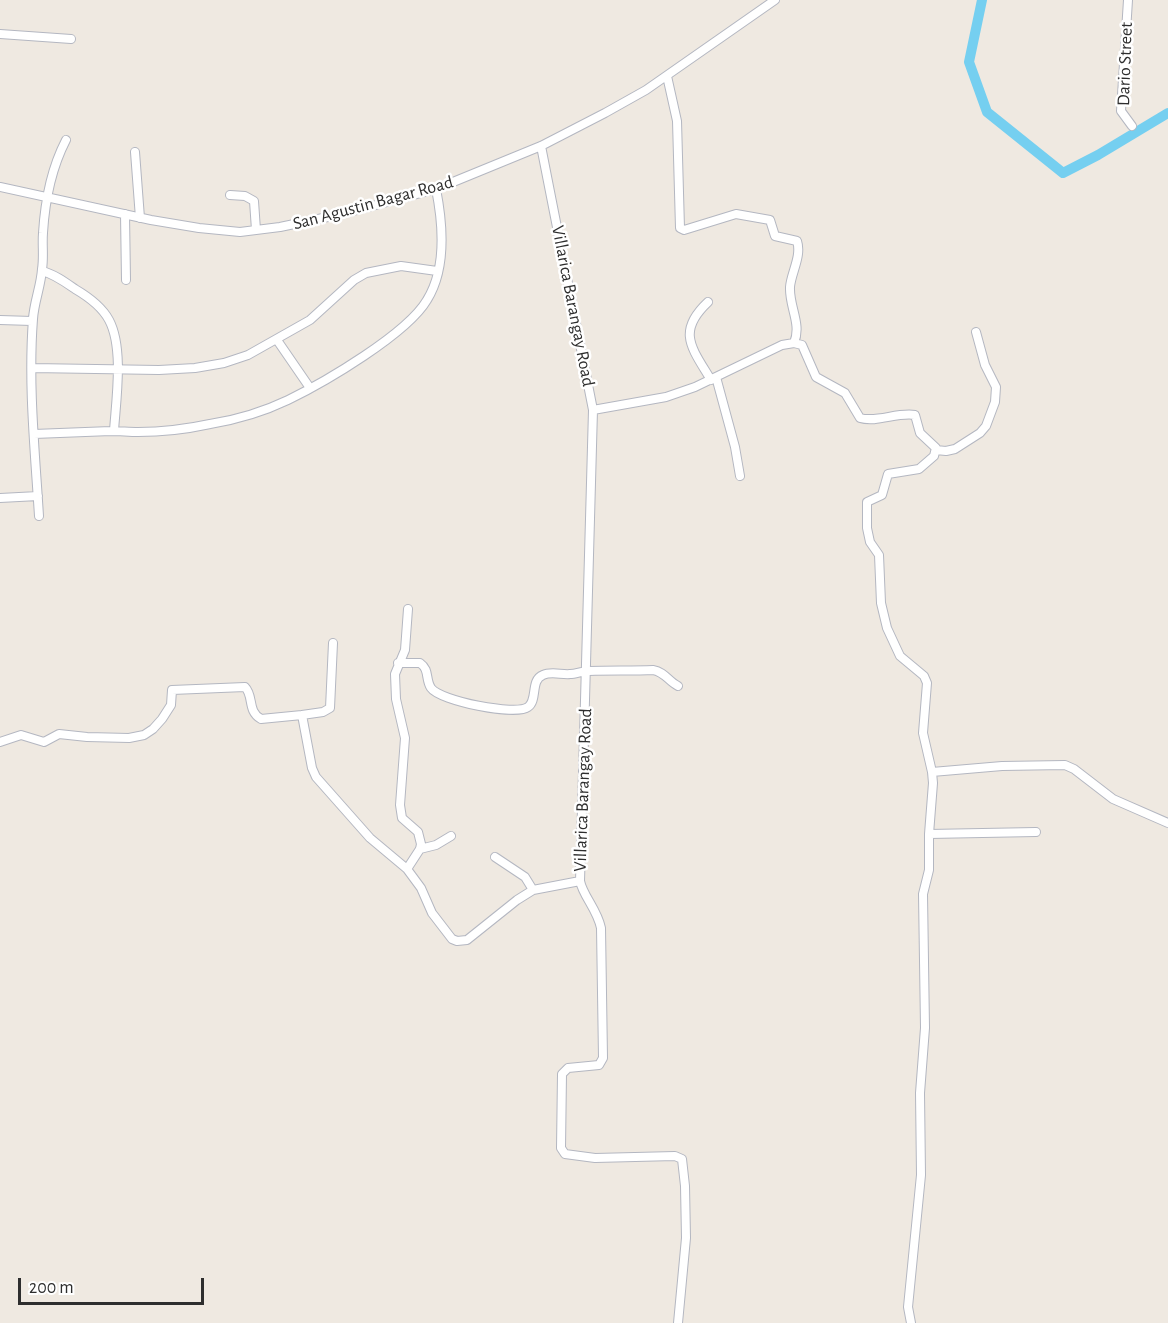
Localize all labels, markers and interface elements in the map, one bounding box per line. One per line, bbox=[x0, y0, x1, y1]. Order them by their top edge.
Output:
street label: Dario Street bbox=[1113, 22, 1137, 106]
street label: San Agustin Bagar Road bbox=[290, 171, 456, 235]
street label: Villarica Barangay Road bbox=[547, 224, 599, 388]
street label: Villarica Barangay Road bbox=[569, 708, 597, 872]
scale bar bbox=[21, 1266, 207, 1304]
text: 200 m bbox=[29, 1279, 74, 1297]

